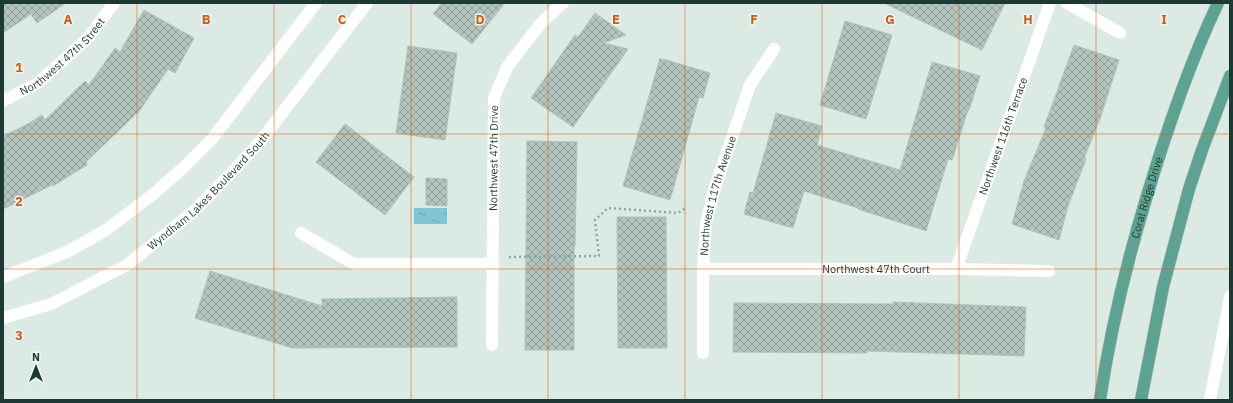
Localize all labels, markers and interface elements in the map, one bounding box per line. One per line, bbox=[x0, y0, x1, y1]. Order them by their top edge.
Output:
text: A bbox=[64, 11, 73, 28]
text: B bbox=[202, 11, 211, 28]
text: C bbox=[338, 11, 347, 28]
text: D bbox=[475, 11, 485, 28]
text: E bbox=[612, 11, 620, 28]
text: F bbox=[750, 11, 758, 28]
text: G bbox=[885, 11, 895, 28]
text: H bbox=[1023, 11, 1033, 28]
text: I bbox=[1161, 11, 1167, 28]
street label: Northwest 47th Street bbox=[17, 15, 108, 98]
text: 1 bbox=[15, 59, 23, 76]
street label: Northwest 116th Terrace bbox=[976, 75, 1030, 197]
street label: Northwest 47th Drive bbox=[486, 105, 501, 211]
street label: Wyndham Lakes Boulevard South bbox=[145, 128, 272, 253]
street label: Northwest 117th Avenue bbox=[697, 134, 739, 256]
street label: Coral Ridge Drive bbox=[1128, 155, 1166, 240]
text: 2 bbox=[15, 193, 23, 210]
street label: Northwest 47th Court bbox=[822, 262, 930, 276]
text: 3 bbox=[15, 327, 23, 344]
north arrow bbox=[16, 347, 56, 387]
text: N bbox=[32, 350, 40, 364]

